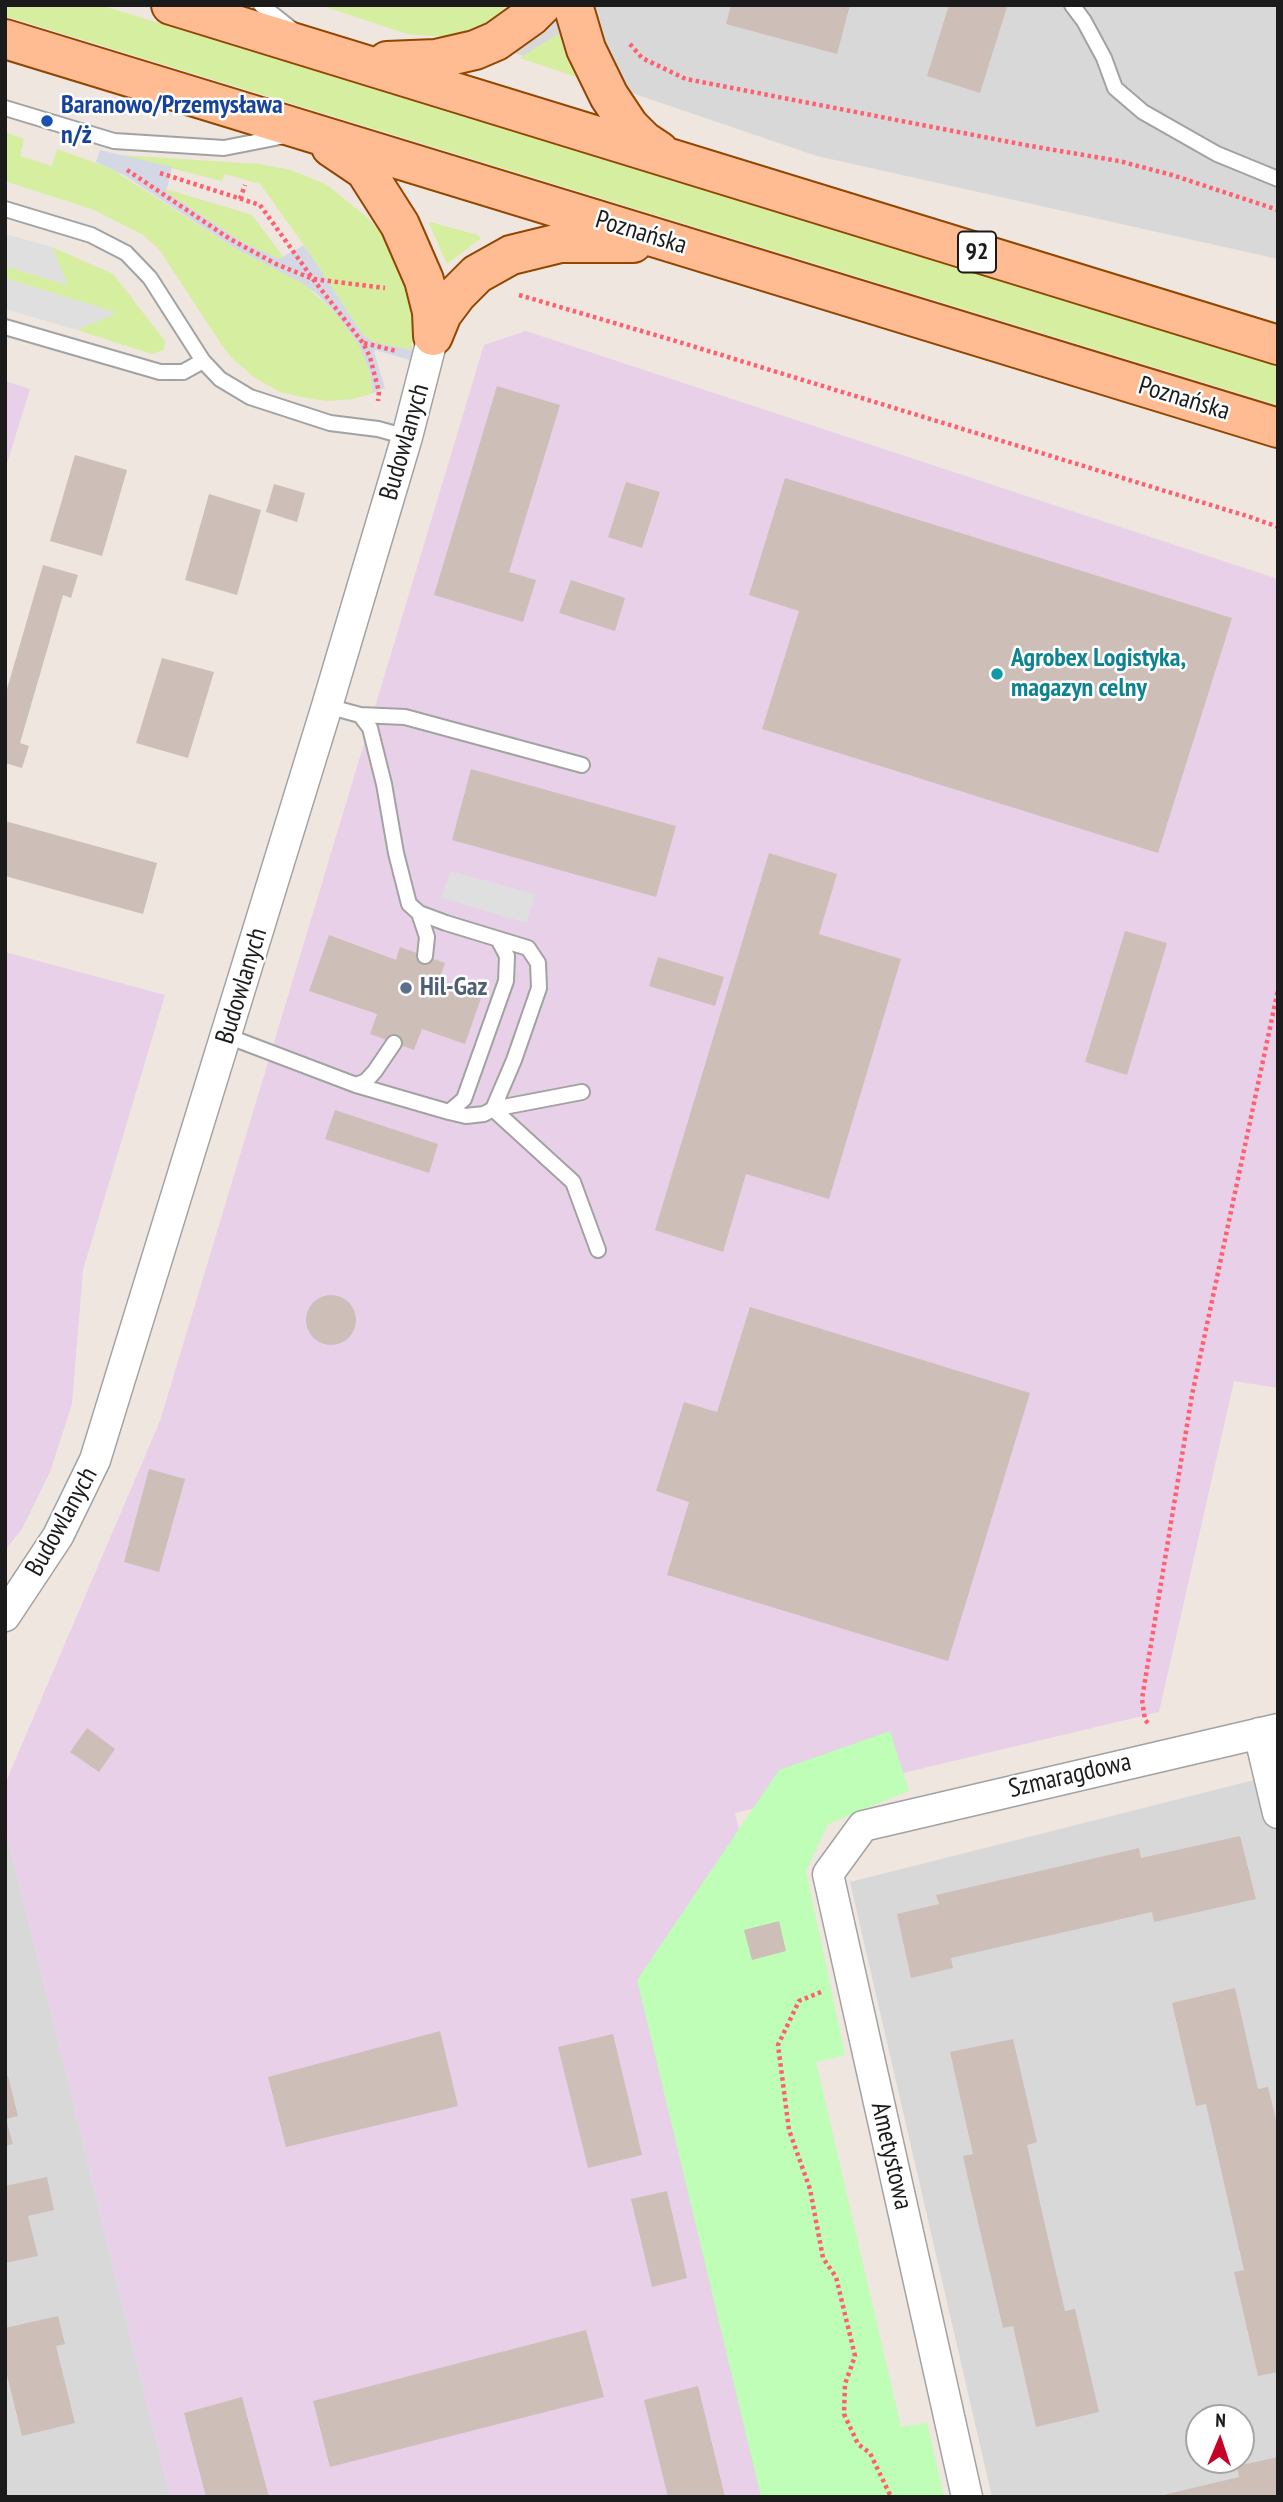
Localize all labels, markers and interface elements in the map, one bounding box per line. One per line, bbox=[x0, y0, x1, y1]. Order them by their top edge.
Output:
place label: Baranowo/Przemysława n/ż bbox=[61, 90, 283, 152]
marker: Baranowo/Przemysława n/ż bbox=[39, 113, 55, 129]
street label: Poznańska bbox=[592, 204, 690, 262]
road number: 92 bbox=[958, 232, 996, 272]
street label: Poznańska bbox=[1135, 370, 1233, 428]
street label: Budowlanych bbox=[374, 380, 436, 504]
place label: Agrobex Logistyka, magazyn celny bbox=[1011, 643, 1186, 704]
marker: Agrobex Logistyka, magazyn celny bbox=[989, 666, 1005, 682]
street label: Budowlanych bbox=[210, 924, 274, 1048]
place label: Hil-Gaz bbox=[420, 972, 487, 1004]
marker: Hil-Gaz bbox=[398, 980, 414, 996]
street label: Budowlanych bbox=[19, 1462, 105, 1582]
street label: Szmaragdowa bbox=[1006, 1747, 1134, 1805]
street label: Ametystowa bbox=[864, 2099, 918, 2213]
north arrow bbox=[1185, 2404, 1255, 2474]
text: N bbox=[1215, 2408, 1226, 2432]

